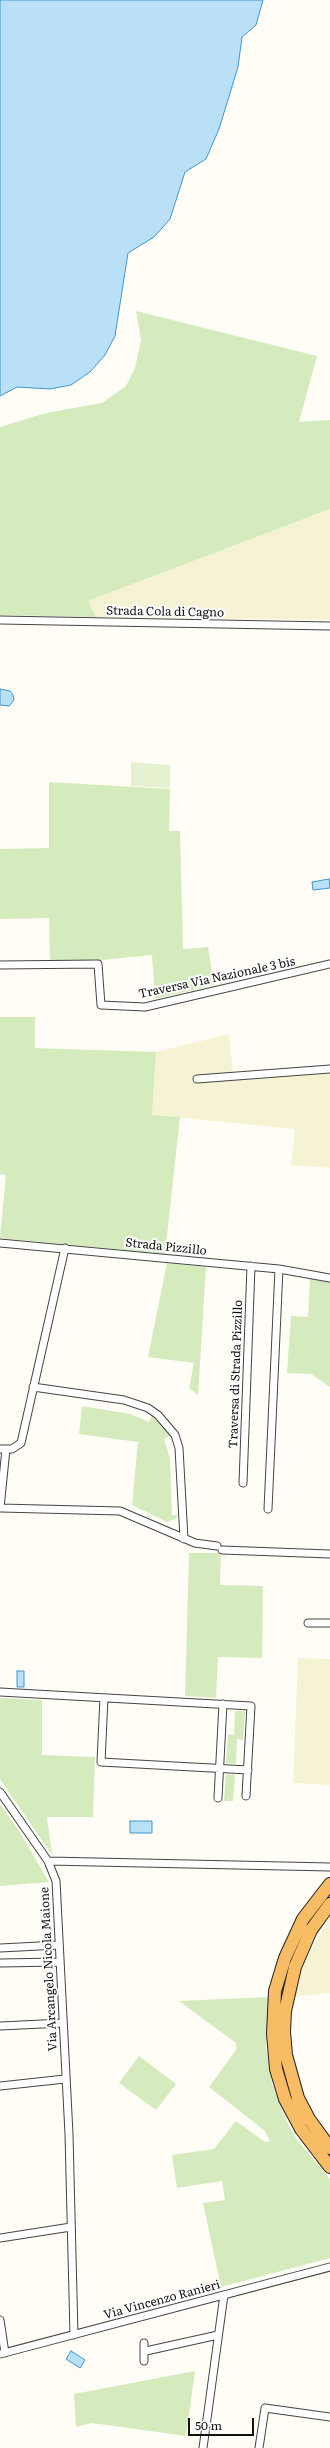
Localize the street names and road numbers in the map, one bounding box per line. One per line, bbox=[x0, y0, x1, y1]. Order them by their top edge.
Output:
street label: Strada Cola di Cagno bbox=[106, 604, 224, 620]
street label: Traversa Via Nazionale 3 bis bbox=[137, 954, 297, 1002]
street label: Strada Pizzillo bbox=[125, 1236, 207, 1258]
street label: Traversa di Strada Pizzillo bbox=[226, 1299, 246, 1449]
street label: Via Arcangelo Nicola Maione bbox=[38, 1887, 60, 2051]
street label: Via Vincenzo Ranieri bbox=[102, 2278, 222, 2322]

